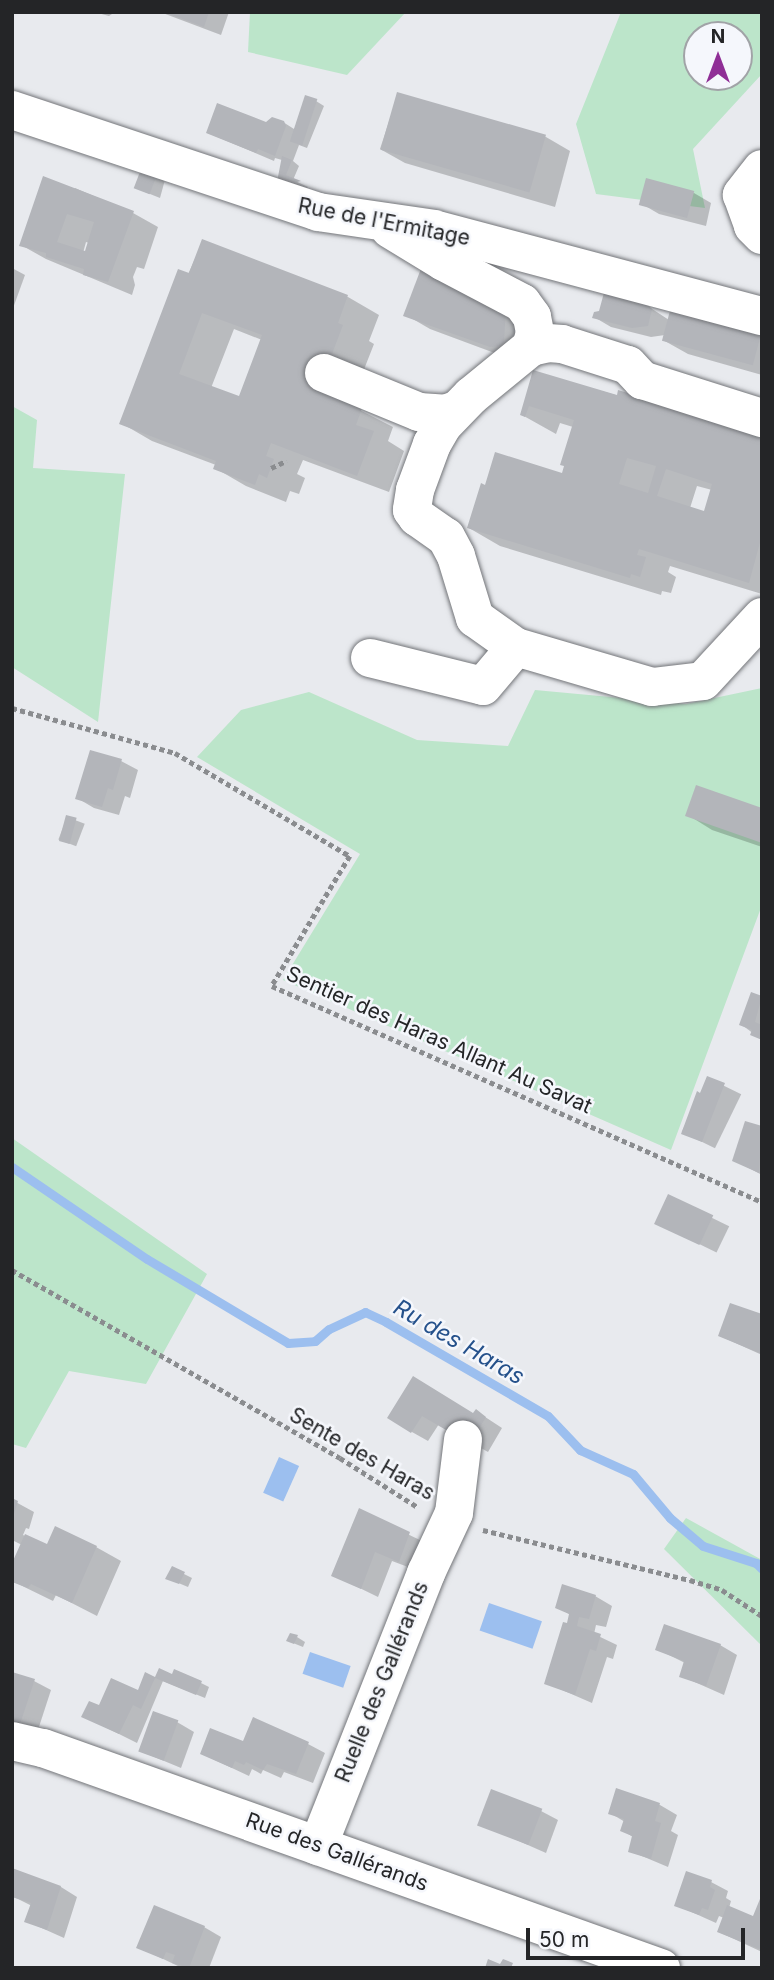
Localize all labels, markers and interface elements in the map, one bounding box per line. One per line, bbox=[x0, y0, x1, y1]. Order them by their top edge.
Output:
north arrow bbox=[683, 21, 753, 91]
text: N bbox=[711, 25, 725, 48]
street label: Rue de l'Ermitage bbox=[296, 193, 472, 251]
street label: Sentier des Haras Allant Au Savat bbox=[282, 961, 596, 1119]
water label: Ru des Haras bbox=[389, 1293, 529, 1391]
street label: Sente des Haras bbox=[285, 1402, 439, 1506]
street label: Ruelle des Gallérands bbox=[330, 1578, 434, 1786]
street label: Rue des Gallérands bbox=[242, 1807, 432, 1897]
scale bar bbox=[529, 1913, 748, 1957]
text: 50 m bbox=[539, 1927, 589, 1952]

